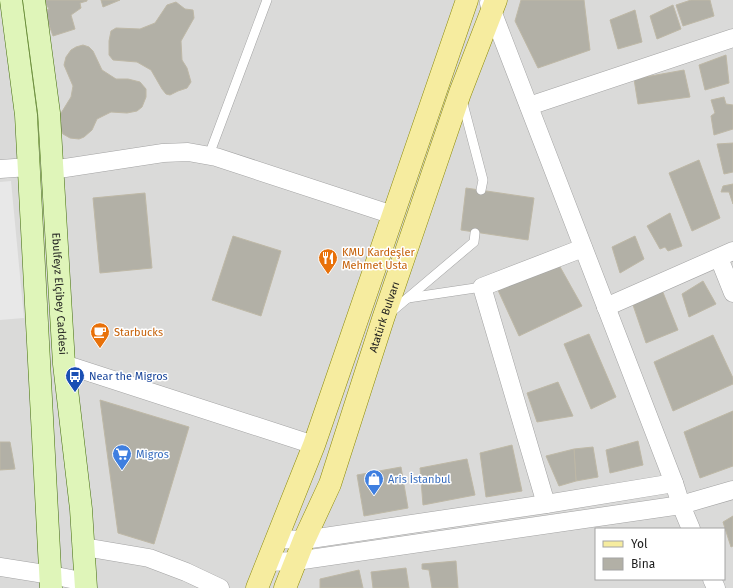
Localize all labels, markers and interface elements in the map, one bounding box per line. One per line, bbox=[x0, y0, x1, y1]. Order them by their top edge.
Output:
street label: Ebulfeyz Elçibey Caddesi bbox=[50, 232, 70, 355]
place label: KMU Kardeşler Mehmet Usta bbox=[342, 246, 415, 272]
restaurant icon: KMU Kardeşler Mehmet Usta bbox=[317, 247, 339, 275]
street label: Atatürk Bulvarı bbox=[366, 280, 402, 354]
cafe icon: Starbucks bbox=[89, 321, 111, 349]
place label: Starbucks bbox=[114, 326, 163, 339]
bus stop icon: Near the Migros bbox=[64, 365, 86, 393]
place label: Near the Migros bbox=[89, 370, 168, 383]
supermarket icon: Migros bbox=[111, 443, 133, 471]
place label: Migros bbox=[136, 448, 169, 461]
shop icon: Aris İstanbul bbox=[363, 468, 385, 496]
place label: Aris İstanbul bbox=[388, 472, 451, 486]
legend bbox=[595, 528, 725, 580]
text: Yol bbox=[631, 537, 648, 551]
text: Bina bbox=[631, 557, 655, 571]

